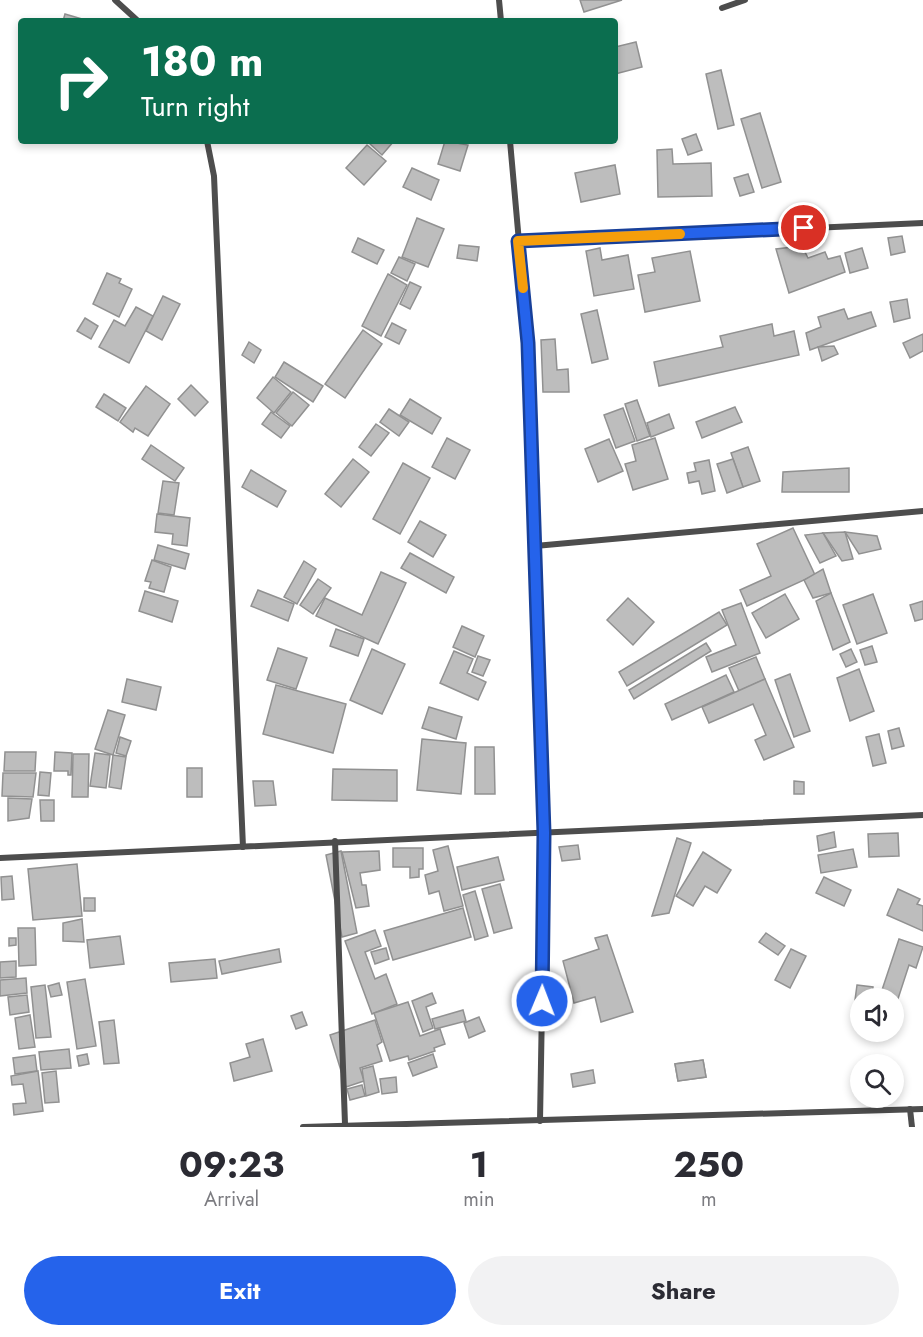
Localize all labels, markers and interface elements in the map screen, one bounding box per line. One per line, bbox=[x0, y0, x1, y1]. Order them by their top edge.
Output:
text: 180 m bbox=[141, 31, 264, 92]
icon: right bbox=[42, 42, 120, 120]
text: Turn right bbox=[141, 87, 249, 126]
pin bbox=[778, 202, 829, 253]
icon: arrive bbox=[787, 211, 820, 244]
position arrow bbox=[510, 969, 574, 1033]
map controls bbox=[850, 988, 904, 1108]
button: sound bbox=[850, 988, 904, 1042]
button: search bbox=[850, 1054, 904, 1108]
text: 09:23 bbox=[179, 1138, 284, 1190]
text: 1 bbox=[470, 1138, 488, 1190]
text: 250 bbox=[673, 1138, 744, 1190]
text: Arrival bbox=[204, 1185, 259, 1214]
text: min bbox=[463, 1185, 495, 1214]
text: m bbox=[701, 1185, 717, 1214]
button: Exit bbox=[24, 1256, 456, 1325]
button: Share bbox=[468, 1256, 899, 1325]

